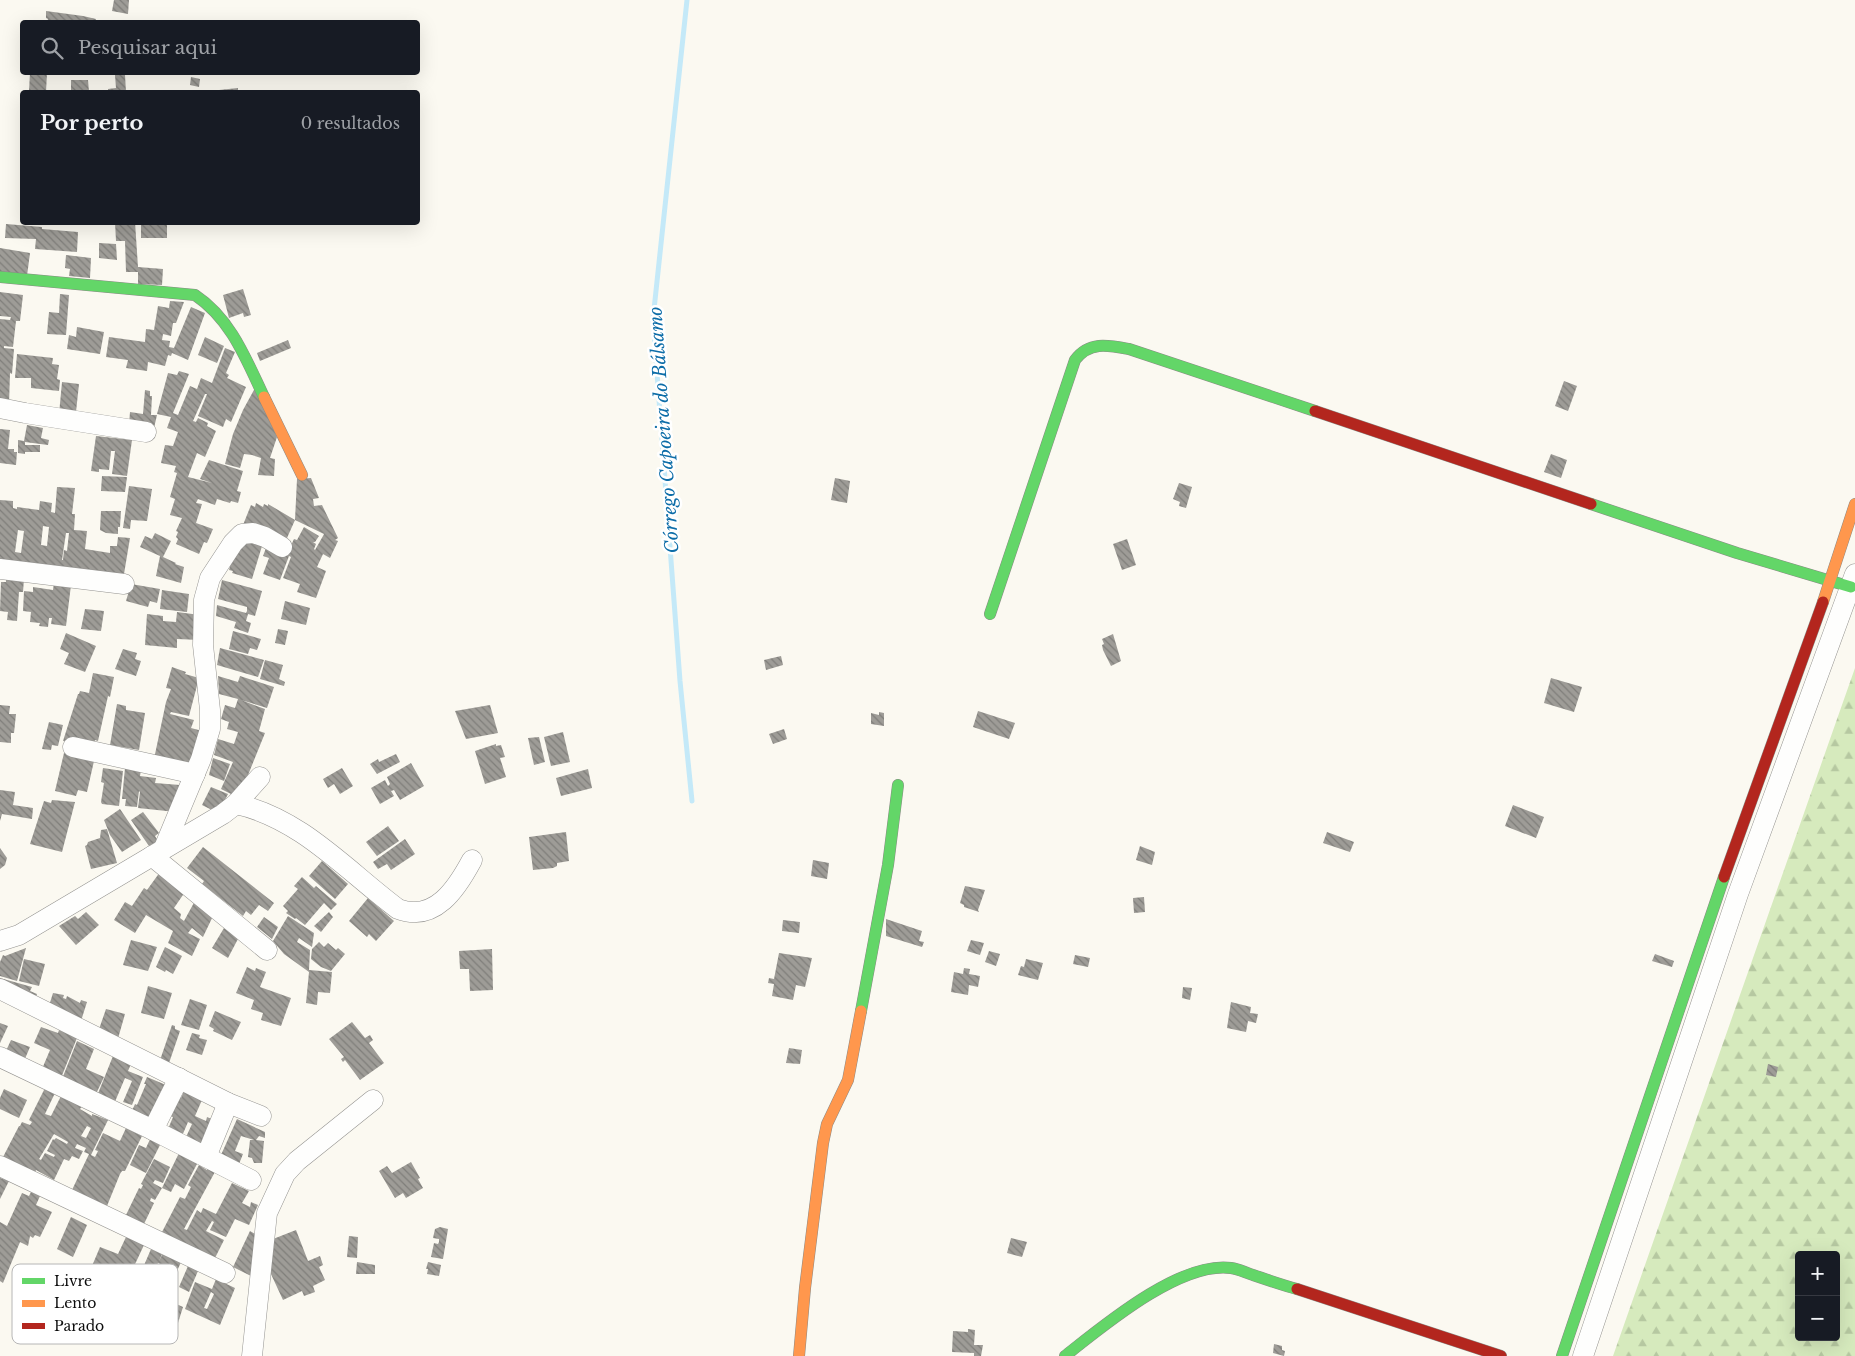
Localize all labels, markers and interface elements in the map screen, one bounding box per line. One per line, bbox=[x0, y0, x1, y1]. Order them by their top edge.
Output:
search box bbox=[20, 20, 420, 75]
icon: search bbox=[38, 34, 66, 62]
text: Pesquisar aqui bbox=[78, 36, 217, 59]
text: Por perto bbox=[40, 110, 143, 136]
text: 0 resultados bbox=[301, 113, 400, 133]
water label: Córrego Capoeira do Bálsamo bbox=[644, 306, 684, 554]
map controls bbox=[1795, 1251, 1840, 1341]
button: + bbox=[1795, 1251, 1840, 1296]
legend bbox=[12, 1264, 178, 1344]
text: Livre bbox=[54, 1272, 92, 1290]
text: Lento bbox=[54, 1294, 96, 1312]
button: − bbox=[1795, 1296, 1840, 1341]
text: Parado bbox=[54, 1317, 104, 1335]

